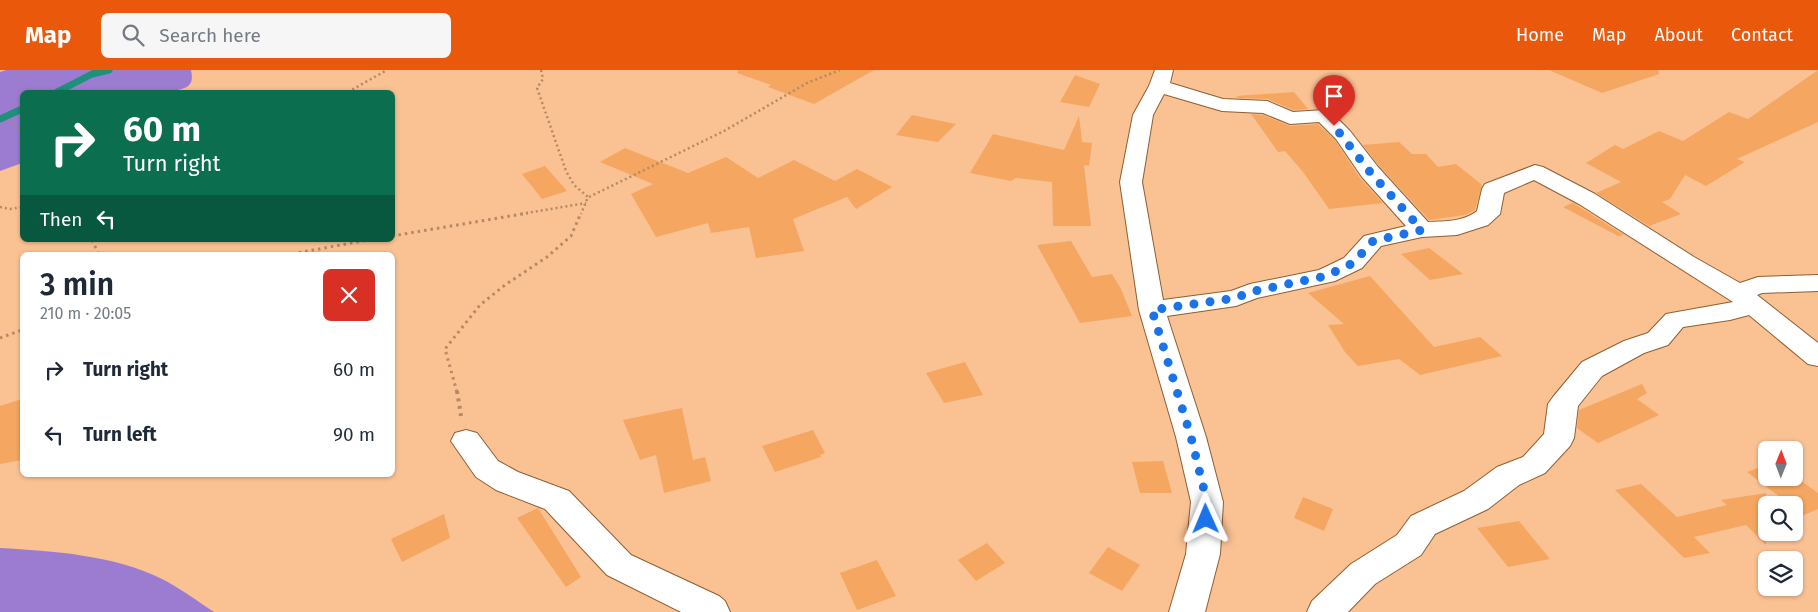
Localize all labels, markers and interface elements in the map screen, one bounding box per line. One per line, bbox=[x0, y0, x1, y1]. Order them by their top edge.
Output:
search box bbox=[101, 13, 451, 58]
text: Map bbox=[25, 21, 71, 49]
icon: search bbox=[119, 21, 147, 49]
text: Search here bbox=[159, 24, 261, 47]
text: Home bbox=[1516, 24, 1564, 46]
text: Map bbox=[1592, 24, 1626, 46]
text: About bbox=[1654, 24, 1703, 46]
text: Contact bbox=[1731, 24, 1793, 46]
pin bbox=[1313, 75, 1355, 126]
icon: arrive bbox=[1320, 82, 1348, 110]
text: 60 m bbox=[123, 108, 201, 150]
icon: right bbox=[40, 110, 105, 175]
text: Turn right bbox=[123, 150, 220, 177]
icon: left bbox=[92, 205, 120, 233]
text: Then bbox=[40, 208, 82, 231]
text: 3 min bbox=[40, 267, 114, 303]
button: close bbox=[323, 269, 375, 321]
text: 210 m · 20:05 bbox=[40, 304, 131, 323]
icon: right bbox=[40, 356, 68, 384]
text: Turn right bbox=[83, 358, 168, 381]
text: 60 m bbox=[333, 358, 375, 381]
icon: left bbox=[40, 421, 68, 449]
text: Turn left bbox=[83, 423, 157, 446]
text: 90 m bbox=[333, 423, 375, 446]
north arrow bbox=[1758, 441, 1802, 486]
map controls bbox=[1758, 441, 1803, 596]
position arrow bbox=[1179, 492, 1231, 544]
button: search bbox=[1758, 496, 1803, 541]
button: layers bbox=[1758, 551, 1803, 596]

